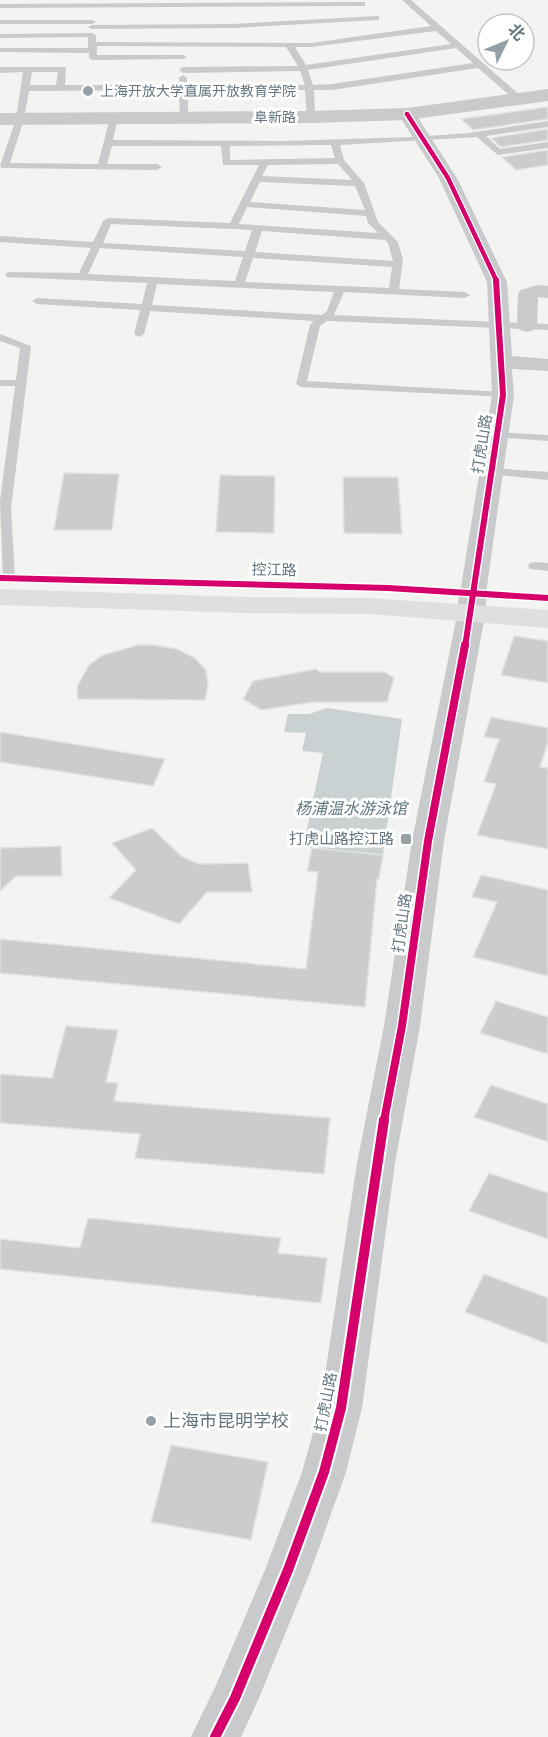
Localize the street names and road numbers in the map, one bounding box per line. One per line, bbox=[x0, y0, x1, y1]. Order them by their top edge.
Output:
street label: 阜新路 bbox=[254, 109, 296, 126]
street label: 打虎山路 bbox=[468, 413, 496, 475]
street label: 控江路 bbox=[251, 561, 297, 579]
street label: 打虎山路 bbox=[389, 892, 415, 954]
street label: 打虎山路 bbox=[311, 1371, 341, 1433]

